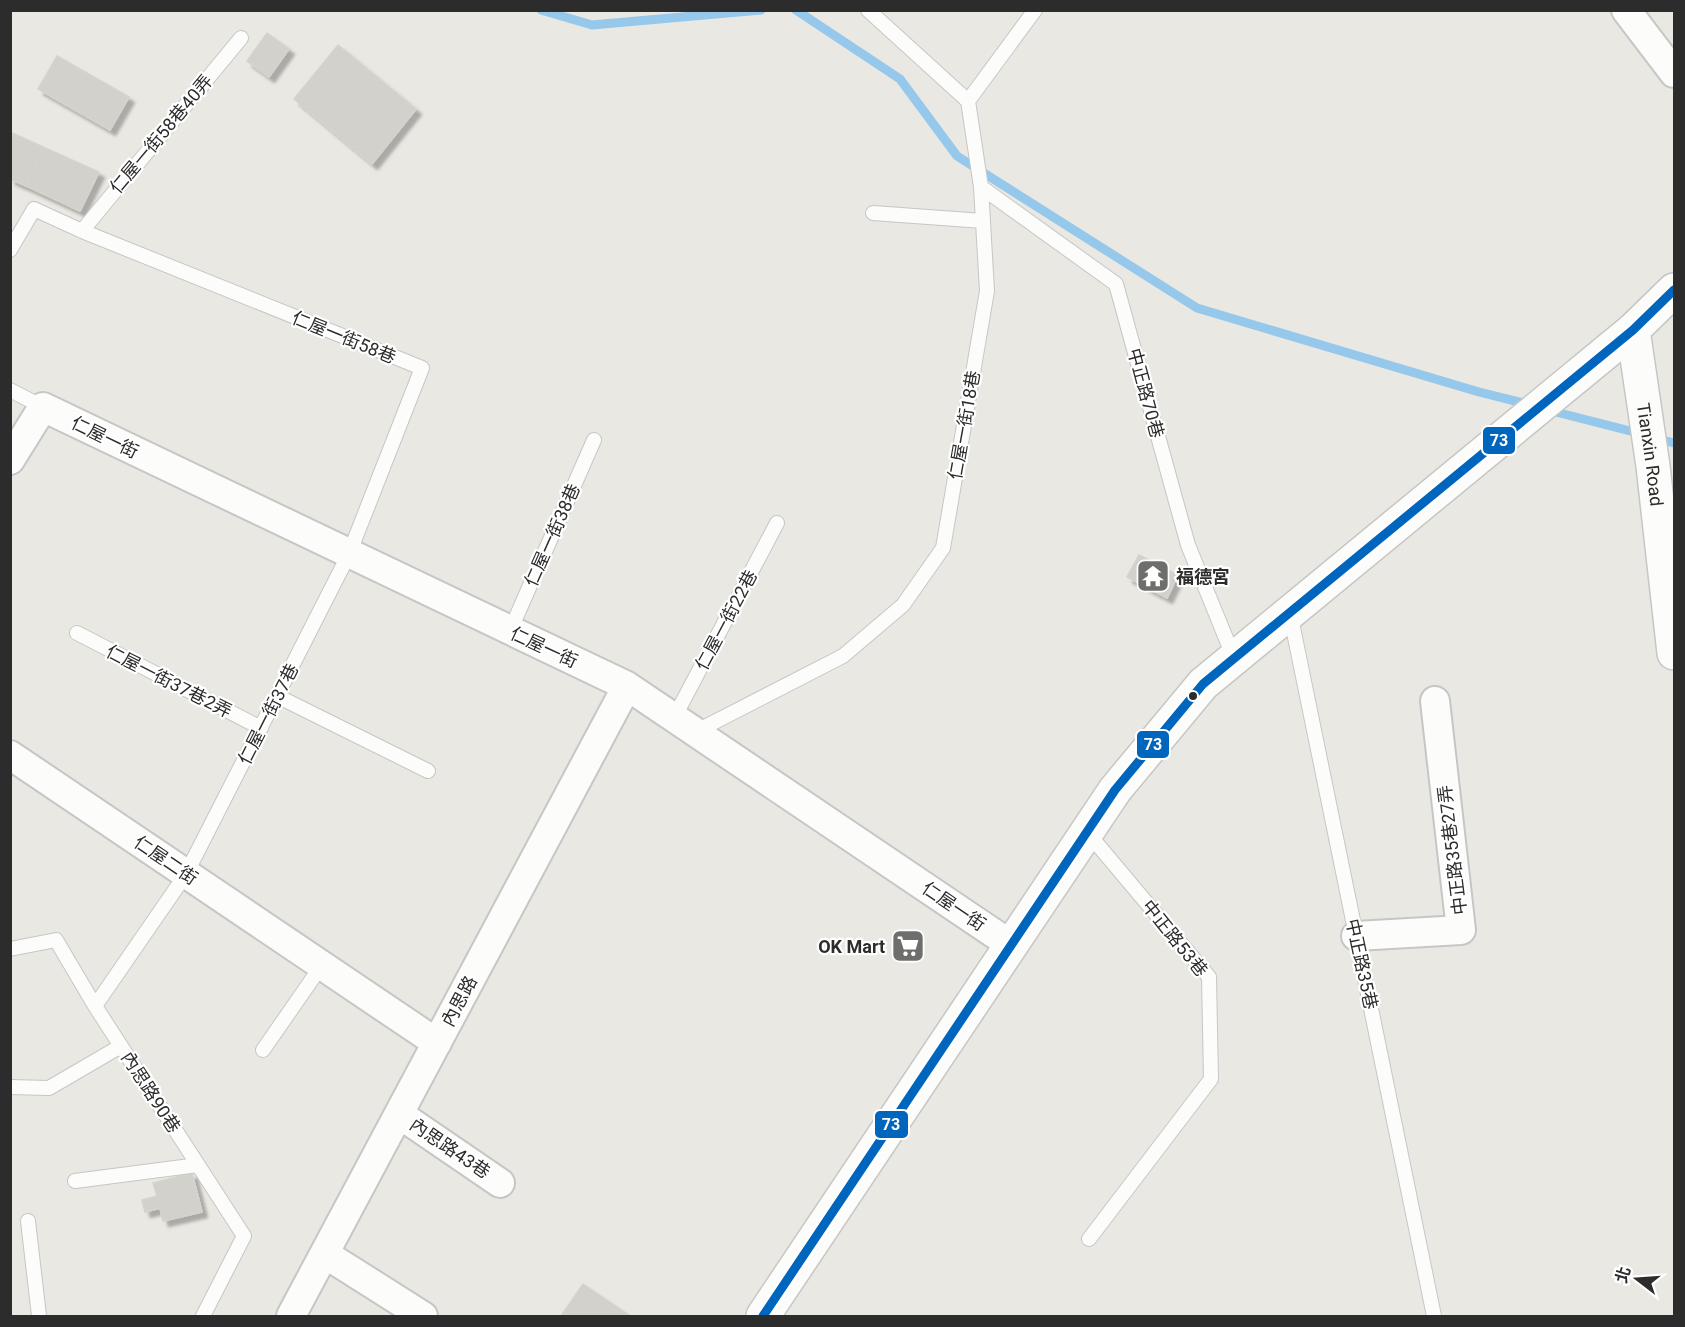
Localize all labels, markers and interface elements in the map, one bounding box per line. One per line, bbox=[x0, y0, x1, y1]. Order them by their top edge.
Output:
street label: 仁屋一街58巷40弄 bbox=[105, 70, 217, 198]
street label: 仁屋一街58巷 bbox=[289, 307, 399, 367]
street label: 中正路70巷 bbox=[1124, 346, 1168, 440]
street label: 仁屋一街18巷 bbox=[944, 369, 984, 481]
street label: Tianxin Road bbox=[1633, 401, 1668, 507]
street label: 仁屋一街 bbox=[68, 412, 142, 462]
line badge: 73 bbox=[1482, 426, 1516, 455]
text: 73 bbox=[1490, 431, 1508, 450]
street label: 仁屋一街38巷 bbox=[520, 480, 584, 590]
temple icon: 福德宮 bbox=[1135, 558, 1171, 594]
street label: 仁屋一街22巷 bbox=[691, 566, 761, 674]
place label: 福德宮 bbox=[1176, 566, 1230, 587]
street label: 仁屋一街 bbox=[507, 622, 581, 672]
street label: 仁屋一街37巷2弄 bbox=[103, 640, 235, 722]
street label: 仁屋一街37巷 bbox=[234, 660, 302, 768]
unlabelled marker bbox=[1187, 690, 1199, 702]
line badge: 73 bbox=[1136, 730, 1170, 759]
text: 73 bbox=[1144, 735, 1162, 754]
street label: 中正路35巷27弄 bbox=[1434, 784, 1470, 916]
street label: 仁屋二街 bbox=[130, 831, 202, 889]
street label: 仁屋一街 bbox=[918, 877, 990, 935]
street label: 中正路53巷 bbox=[1138, 896, 1212, 980]
street label: 中正路35巷 bbox=[1342, 917, 1382, 1011]
supermarket icon: OK Mart bbox=[890, 928, 926, 964]
place label: OK Mart bbox=[818, 936, 885, 957]
street label: 內思路 bbox=[437, 972, 481, 1030]
street label: 內思路90巷 bbox=[117, 1048, 185, 1136]
line badge: 73 bbox=[874, 1110, 909, 1139]
street label: 內思路43巷 bbox=[406, 1114, 494, 1182]
text: 73 bbox=[882, 1115, 900, 1134]
north arrow bbox=[1607, 1249, 1667, 1309]
text: 北 bbox=[1612, 1264, 1635, 1285]

